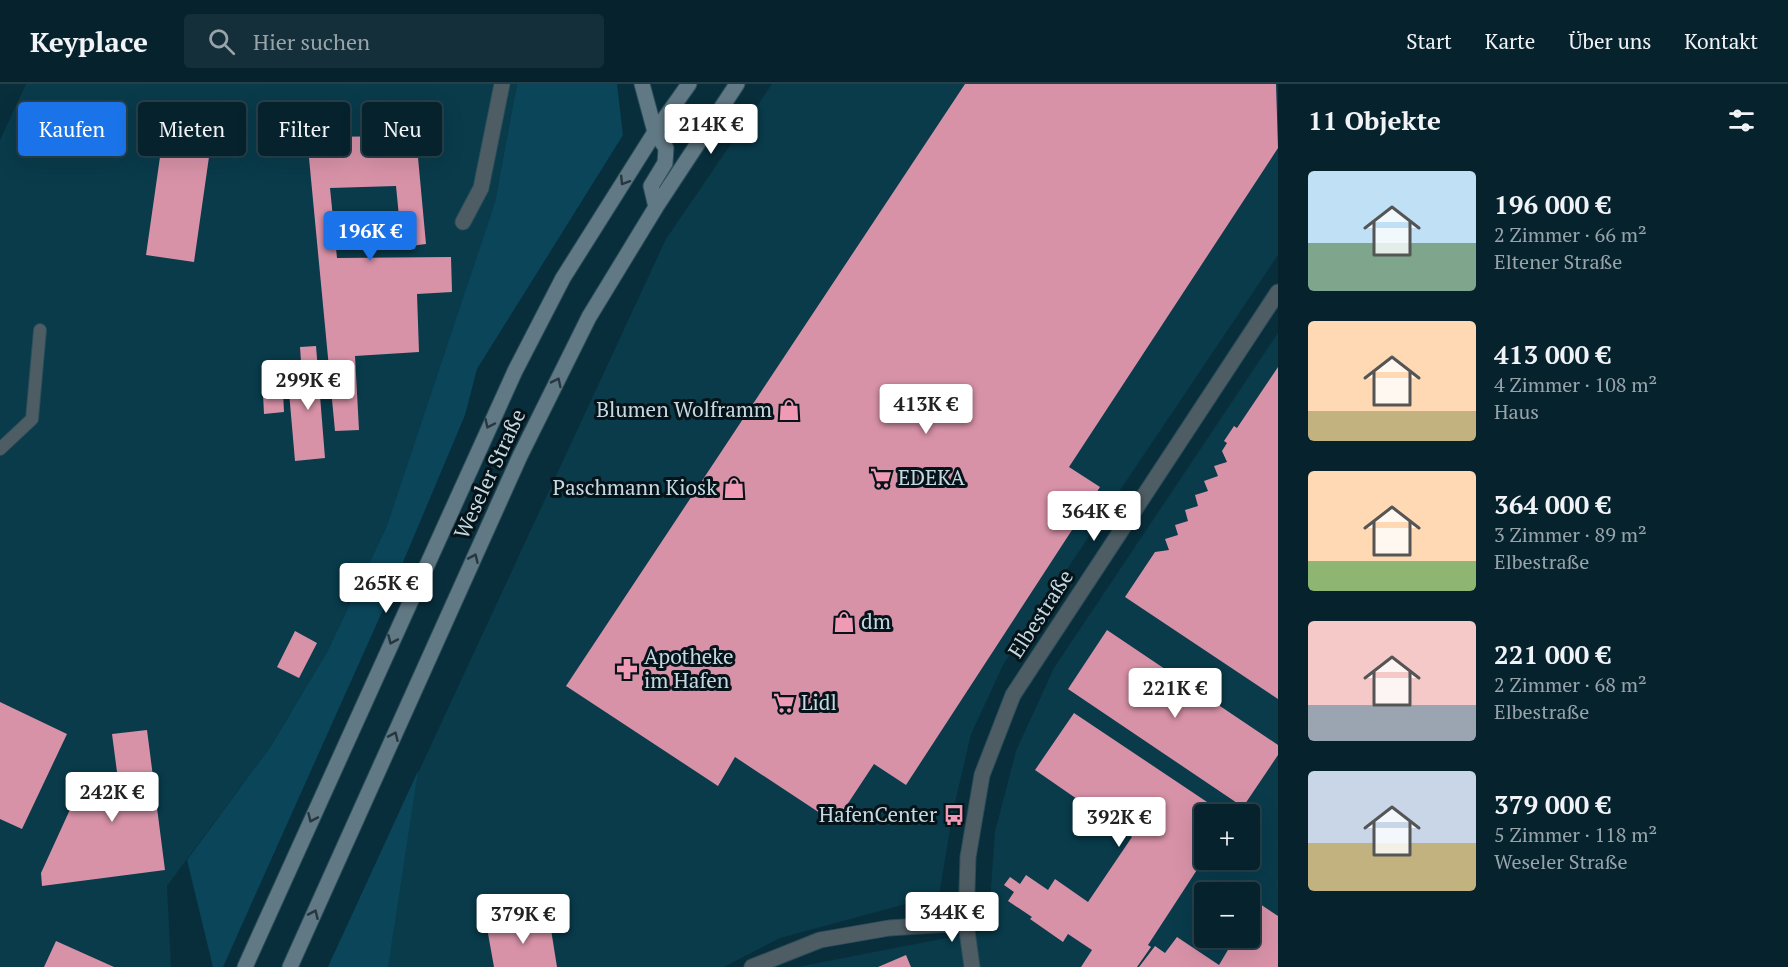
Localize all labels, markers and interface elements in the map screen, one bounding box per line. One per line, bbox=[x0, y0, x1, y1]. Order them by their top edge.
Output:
search box bbox=[184, 14, 604, 68]
text: Keyplace bbox=[30, 23, 148, 60]
icon: search bbox=[205, 25, 238, 58]
text: Hier suchen bbox=[253, 27, 370, 56]
text: Start bbox=[1406, 27, 1452, 55]
text: Karte bbox=[1485, 27, 1535, 55]
text: Über uns bbox=[1568, 27, 1651, 55]
text: Kontakt bbox=[1684, 27, 1758, 55]
chip: Kaufen bbox=[18, 102, 126, 156]
chip: Mieten bbox=[138, 102, 246, 156]
chip: Filter bbox=[258, 102, 350, 156]
chip: Neu bbox=[362, 102, 442, 156]
text: 11 Objekte bbox=[1308, 103, 1441, 137]
pin: 214K € bbox=[662, 104, 760, 155]
icon: filters bbox=[1725, 104, 1758, 137]
text: 214K € bbox=[679, 110, 743, 137]
one-way arrow bbox=[620, 174, 631, 185]
text: 196 000 € bbox=[1494, 187, 1611, 221]
icon: home bbox=[1356, 195, 1428, 267]
pin: 196K € bbox=[321, 211, 419, 262]
text: 196K € bbox=[338, 217, 402, 244]
text: 2 Zimmer · 66 m² bbox=[1494, 221, 1647, 248]
text: Eltener Straße bbox=[1494, 248, 1622, 275]
text: 413 000 € bbox=[1494, 337, 1611, 371]
icon: home bbox=[1356, 345, 1428, 417]
pin: 299K € bbox=[259, 360, 357, 411]
text: 299K € bbox=[276, 366, 340, 393]
text: 4 Zimmer · 108 m² bbox=[1494, 371, 1657, 398]
one-way arrow bbox=[549, 377, 561, 388]
pin: 413K € bbox=[877, 384, 975, 435]
text: 413K € bbox=[894, 390, 958, 417]
place label: Blumen Wolframm bbox=[596, 395, 772, 423]
shop icon: Blumen Wolframm bbox=[777, 398, 801, 422]
text: Haus bbox=[1494, 398, 1539, 425]
street label: Weseler Straße bbox=[447, 404, 531, 543]
one-way arrow bbox=[485, 418, 497, 429]
place label: EDEKA bbox=[898, 463, 965, 491]
supermarket icon: EDEKA bbox=[869, 466, 893, 490]
place label: Paschmann Kiosk bbox=[552, 473, 717, 501]
shop icon: Paschmann Kiosk bbox=[722, 476, 746, 500]
text: 364 000 € bbox=[1494, 487, 1611, 521]
pin: 364K € bbox=[1045, 491, 1143, 542]
icon: home bbox=[1356, 495, 1428, 567]
text: 364K € bbox=[1062, 497, 1126, 524]
text: 3 Zimmer · 89 m² bbox=[1494, 521, 1647, 548]
text: Elbestraße bbox=[1494, 548, 1589, 575]
one-way arrow bbox=[467, 553, 479, 564]
pin: 265K € bbox=[337, 563, 435, 614]
street label: Elbestraße bbox=[1001, 564, 1079, 663]
text: 265K € bbox=[354, 569, 418, 596]
place label: dm bbox=[861, 607, 891, 635]
shop icon: dm bbox=[832, 610, 856, 634]
one-way arrow bbox=[387, 634, 399, 645]
text: 221 000 € bbox=[1494, 637, 1611, 671]
place label: Apotheke im Hafen bbox=[644, 642, 733, 694]
icon: home bbox=[1356, 645, 1428, 717]
pharmacy icon: Apotheke im Hafen bbox=[615, 657, 639, 681]
pin: 221K € bbox=[1126, 668, 1224, 719]
text: 2 Zimmer · 68 m² bbox=[1494, 671, 1647, 698]
text: 221K € bbox=[1143, 674, 1207, 701]
place label: Lidl bbox=[801, 688, 837, 716]
supermarket icon: Lidl bbox=[772, 691, 796, 715]
text: Elbestraße bbox=[1494, 698, 1589, 725]
one-way arrow bbox=[387, 731, 399, 742]
pin: 242K € bbox=[63, 772, 161, 823]
text: 242K € bbox=[80, 778, 144, 805]
text: 379 000 € bbox=[1494, 787, 1611, 821]
icon: home bbox=[1356, 795, 1428, 867]
pin: 392K € bbox=[1070, 797, 1168, 848]
place label: HafenCenter bbox=[819, 800, 937, 828]
bus stop icon: HafenCenter bbox=[942, 803, 966, 827]
text: 392K € bbox=[1087, 803, 1151, 830]
map controls bbox=[1194, 804, 1260, 948]
button: + bbox=[1194, 804, 1260, 870]
one-way arrow bbox=[307, 812, 319, 823]
text: 5 Zimmer · 118 m² bbox=[1494, 821, 1657, 848]
text: Weseler Straße bbox=[1494, 848, 1628, 875]
button: − bbox=[1194, 882, 1260, 948]
pin: 344K € bbox=[903, 892, 1001, 943]
pin: 379K € bbox=[474, 894, 572, 945]
text: 344K € bbox=[920, 898, 984, 925]
text: 379K € bbox=[491, 900, 555, 927]
one-way arrow bbox=[306, 909, 318, 920]

